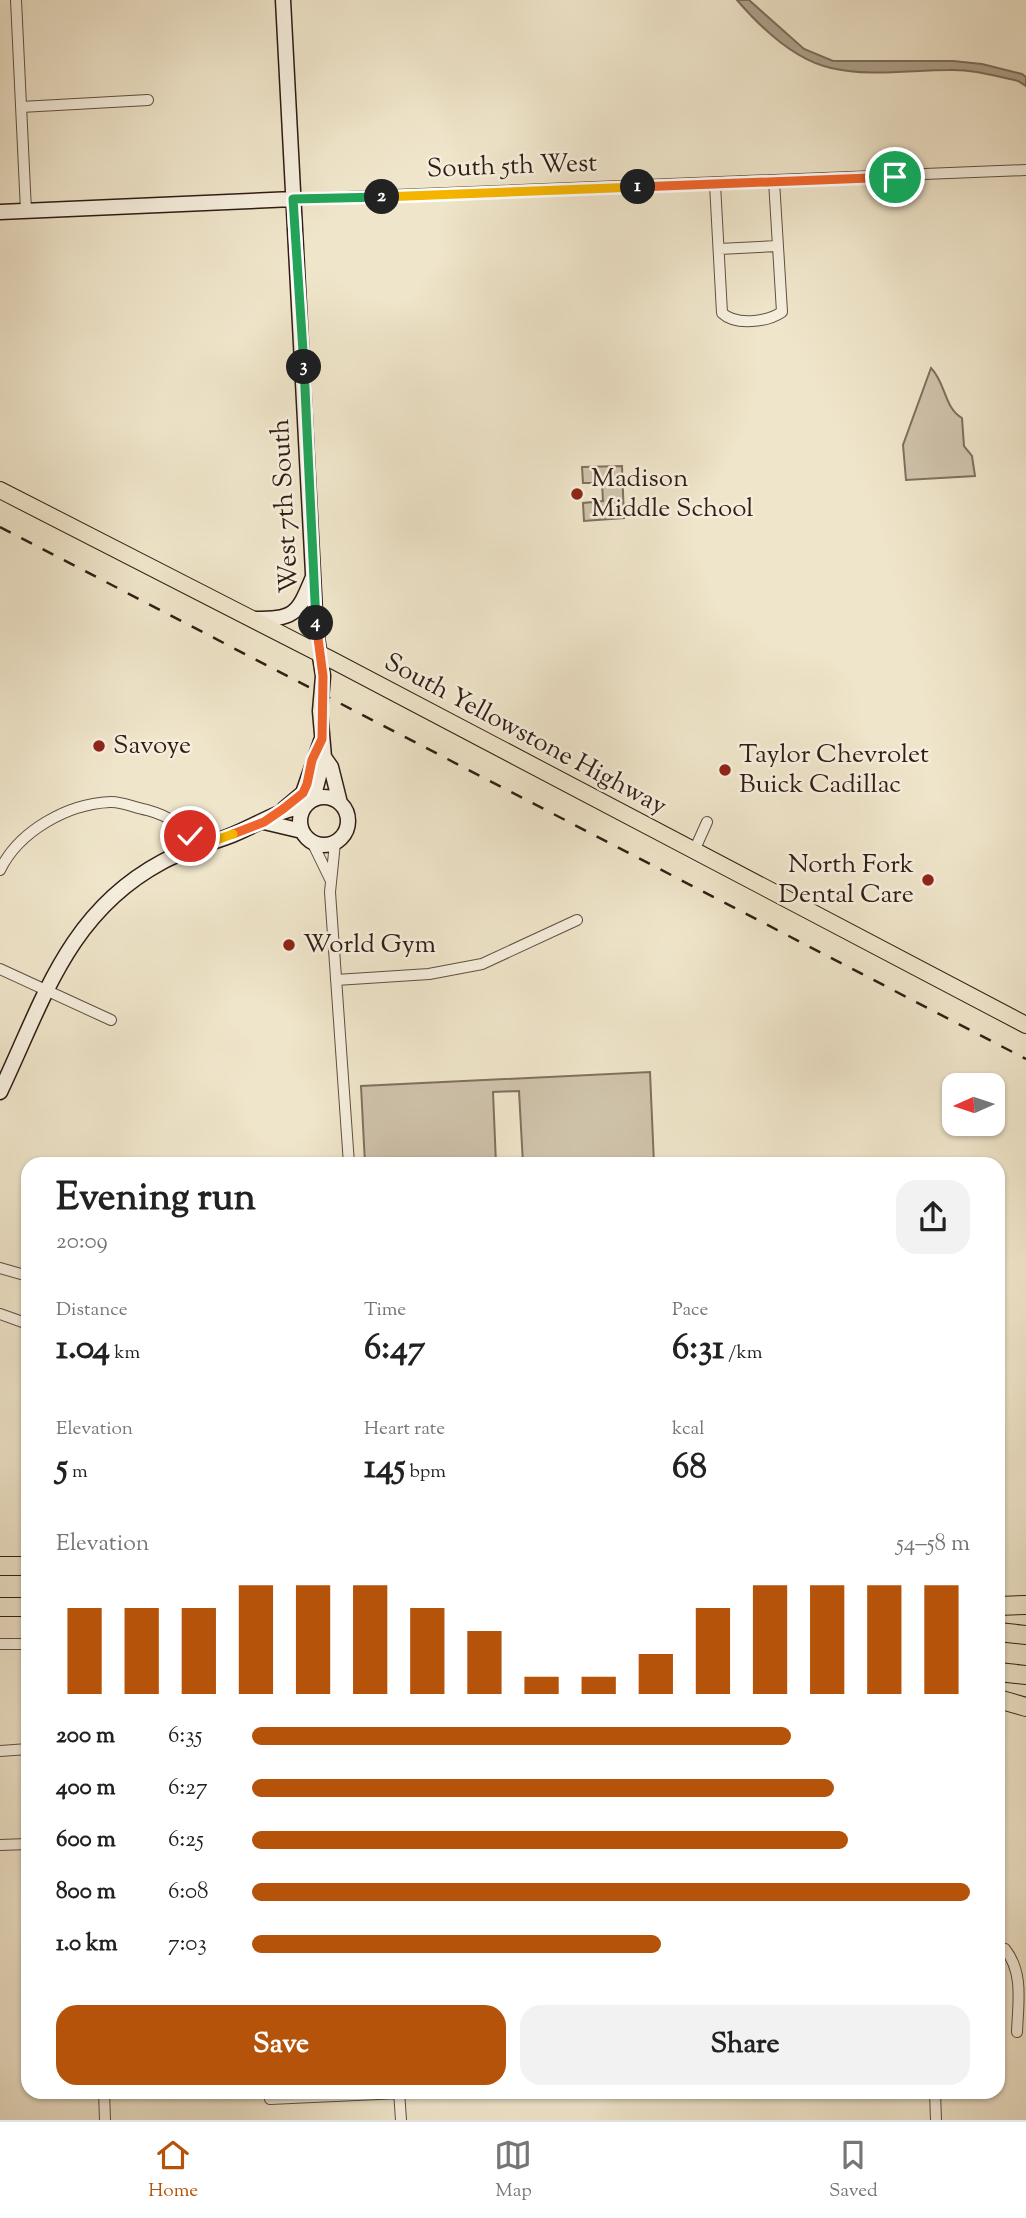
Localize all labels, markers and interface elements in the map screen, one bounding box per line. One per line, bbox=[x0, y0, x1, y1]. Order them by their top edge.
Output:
street label: South 5th West bbox=[426, 146, 598, 188]
pin bbox=[865, 147, 925, 207]
icon: arrive bbox=[876, 158, 914, 196]
pin: 1 bbox=[620, 170, 656, 204]
text: 1 bbox=[634, 173, 641, 200]
pin: 2 bbox=[364, 180, 400, 214]
text: 2 bbox=[377, 183, 386, 210]
pin: 3 bbox=[286, 350, 322, 384]
text: 3 bbox=[300, 353, 307, 380]
street label: West 7th South bbox=[263, 418, 309, 594]
place label: Madison Middle School bbox=[591, 461, 754, 528]
marker: Madison Middle School bbox=[569, 486, 585, 502]
pin: 4 bbox=[298, 606, 334, 640]
text: 4 bbox=[311, 609, 320, 636]
street label: South Yellowstone Highway bbox=[377, 645, 673, 825]
place label: Savoye bbox=[113, 728, 191, 765]
place label: Taylor Chevrolet Buick Cadillac bbox=[739, 737, 929, 804]
marker: Savoye bbox=[91, 738, 107, 754]
marker: Taylor Chevrolet Buick Cadillac bbox=[717, 762, 733, 778]
pin bbox=[160, 806, 220, 866]
icon: check bbox=[171, 817, 209, 855]
place label: North Fork Dental Care bbox=[778, 847, 914, 914]
marker: North Fork Dental Care bbox=[920, 872, 936, 888]
place label: World Gym bbox=[303, 927, 436, 964]
marker: World Gym bbox=[281, 937, 297, 953]
north arrow bbox=[942, 1073, 1004, 1136]
map controls bbox=[942, 1073, 1005, 1136]
text: Evening run bbox=[56, 1173, 256, 1227]
button: share bbox=[896, 1180, 970, 1254]
text: 20:09 bbox=[56, 1226, 108, 1259]
text: Distance bbox=[56, 1297, 128, 1324]
text: Time bbox=[364, 1297, 406, 1324]
text: Pace bbox=[672, 1297, 708, 1324]
text: 1.04 bbox=[56, 1324, 110, 1375]
text: 6:47 bbox=[364, 1324, 425, 1375]
text: 6:31 bbox=[672, 1324, 724, 1375]
text: km bbox=[110, 1340, 140, 1367]
text: /km bbox=[724, 1340, 763, 1367]
text: Elevation bbox=[56, 1416, 133, 1443]
text: Heart rate bbox=[364, 1416, 445, 1443]
text: kcal bbox=[672, 1416, 705, 1443]
text: 5 bbox=[56, 1443, 68, 1494]
text: 145 bbox=[364, 1443, 406, 1494]
text: 68 bbox=[672, 1443, 707, 1494]
text: m bbox=[68, 1459, 88, 1486]
text: bpm bbox=[406, 1459, 446, 1486]
text: Elevation bbox=[56, 1528, 149, 1561]
text: 54–58 m bbox=[896, 1528, 970, 1561]
text: 200 m bbox=[56, 1720, 115, 1753]
text: 6:35 bbox=[168, 1720, 202, 1753]
text: 400 m bbox=[56, 1772, 116, 1805]
text: 6:27 bbox=[168, 1772, 207, 1805]
text: 600 m bbox=[56, 1824, 116, 1857]
text: 6:25 bbox=[168, 1824, 204, 1857]
text: 800 m bbox=[56, 1876, 116, 1909]
text: 6:08 bbox=[168, 1876, 209, 1909]
text: 1.0 km bbox=[56, 1928, 118, 1961]
text: 7:03 bbox=[168, 1928, 207, 1961]
button: Save bbox=[56, 2005, 506, 2085]
button: Share bbox=[520, 2005, 970, 2085]
tab: Home bbox=[148, 2136, 198, 2205]
tab: Map bbox=[494, 2136, 532, 2205]
tab: Saved bbox=[829, 2136, 878, 2205]

